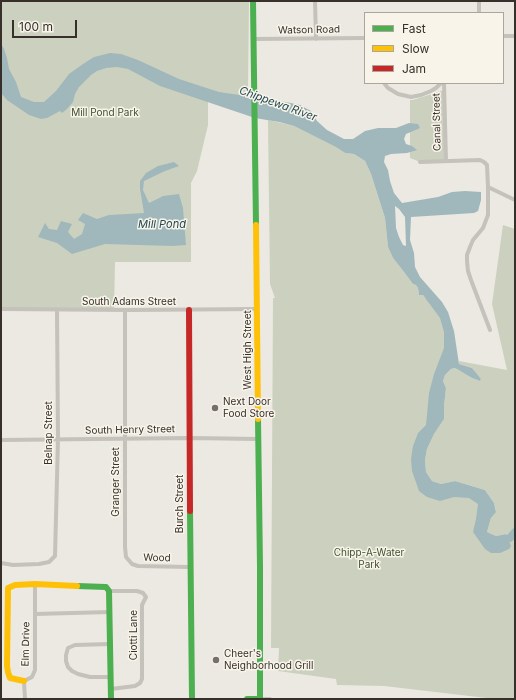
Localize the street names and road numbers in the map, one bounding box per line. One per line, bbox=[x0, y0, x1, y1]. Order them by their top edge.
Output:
street label: Watson Road bbox=[278, 23, 340, 37]
street label: Canal Street bbox=[430, 93, 444, 151]
street label: South Adams Street bbox=[82, 296, 176, 308]
street label: West High Street bbox=[242, 310, 254, 390]
street label: Belnap Street bbox=[43, 401, 55, 465]
street label: South Henry Street bbox=[85, 423, 175, 437]
street label: Granger Street bbox=[110, 447, 122, 517]
street label: Burch Street bbox=[174, 475, 186, 533]
street label: Wood bbox=[143, 552, 171, 564]
street label: Ciotti Lane bbox=[128, 610, 140, 660]
street label: Elm Drive bbox=[20, 621, 32, 667]

